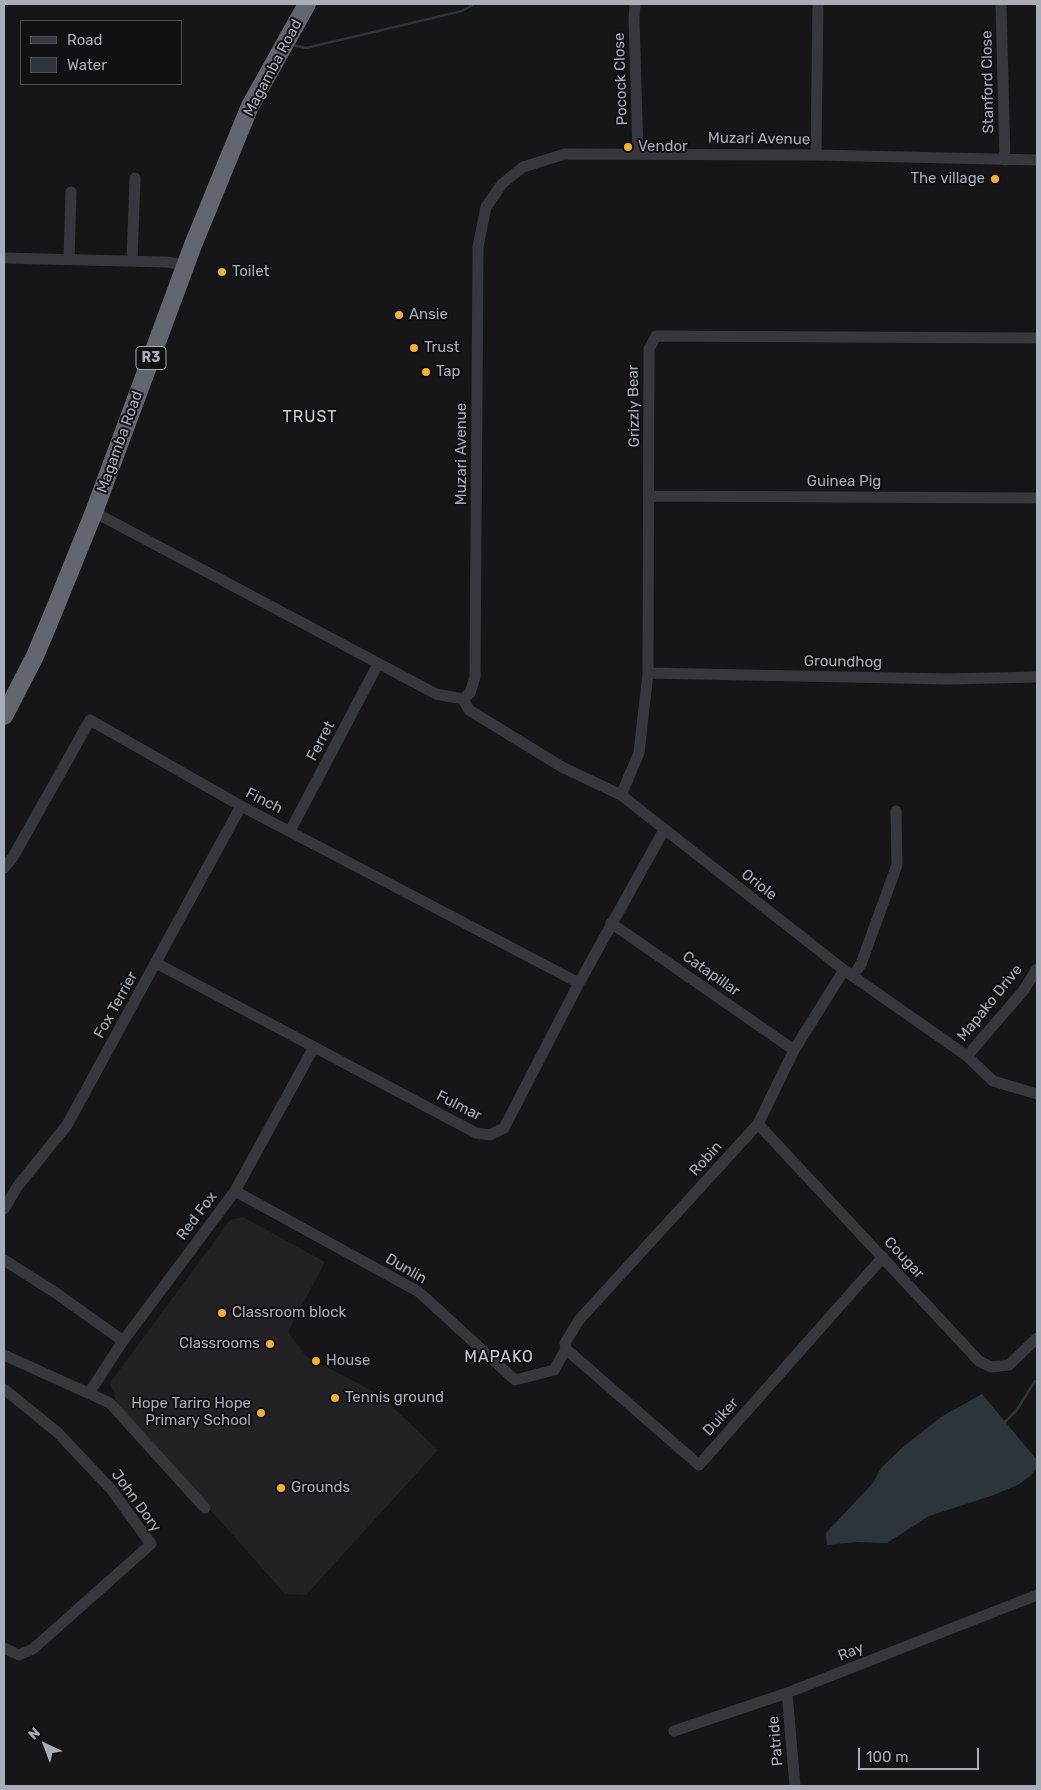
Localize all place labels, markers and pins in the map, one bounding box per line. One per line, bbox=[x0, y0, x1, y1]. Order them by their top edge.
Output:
place label: Vendor bbox=[638, 138, 688, 156]
marker: Vendor bbox=[622, 141, 634, 153]
place label: The village bbox=[911, 170, 985, 188]
marker: The village bbox=[989, 173, 1001, 185]
place label: Toilet bbox=[232, 263, 269, 281]
marker: Toilet bbox=[216, 266, 228, 278]
place label: Ansie bbox=[409, 306, 448, 324]
marker: Ansie bbox=[393, 309, 405, 321]
place label: Trust bbox=[424, 339, 460, 357]
marker: Trust bbox=[408, 342, 420, 354]
place label: Tap bbox=[436, 363, 461, 381]
marker: Tap bbox=[420, 366, 432, 378]
place label: Classroom block bbox=[232, 1304, 346, 1322]
marker: Classroom block bbox=[216, 1307, 228, 1319]
place label: Classrooms bbox=[179, 1335, 260, 1353]
marker: Classrooms bbox=[264, 1338, 276, 1350]
place label: House bbox=[326, 1352, 370, 1370]
marker: House bbox=[310, 1355, 322, 1367]
place label: Tennis ground bbox=[345, 1389, 444, 1407]
marker: Tennis ground bbox=[329, 1392, 341, 1404]
place label: Hope Tariro Hope Primary School bbox=[131, 1395, 251, 1430]
marker: Hope Tariro Hope Primary School bbox=[255, 1407, 267, 1419]
place label: Grounds bbox=[291, 1479, 350, 1497]
marker: Grounds bbox=[275, 1482, 287, 1494]

